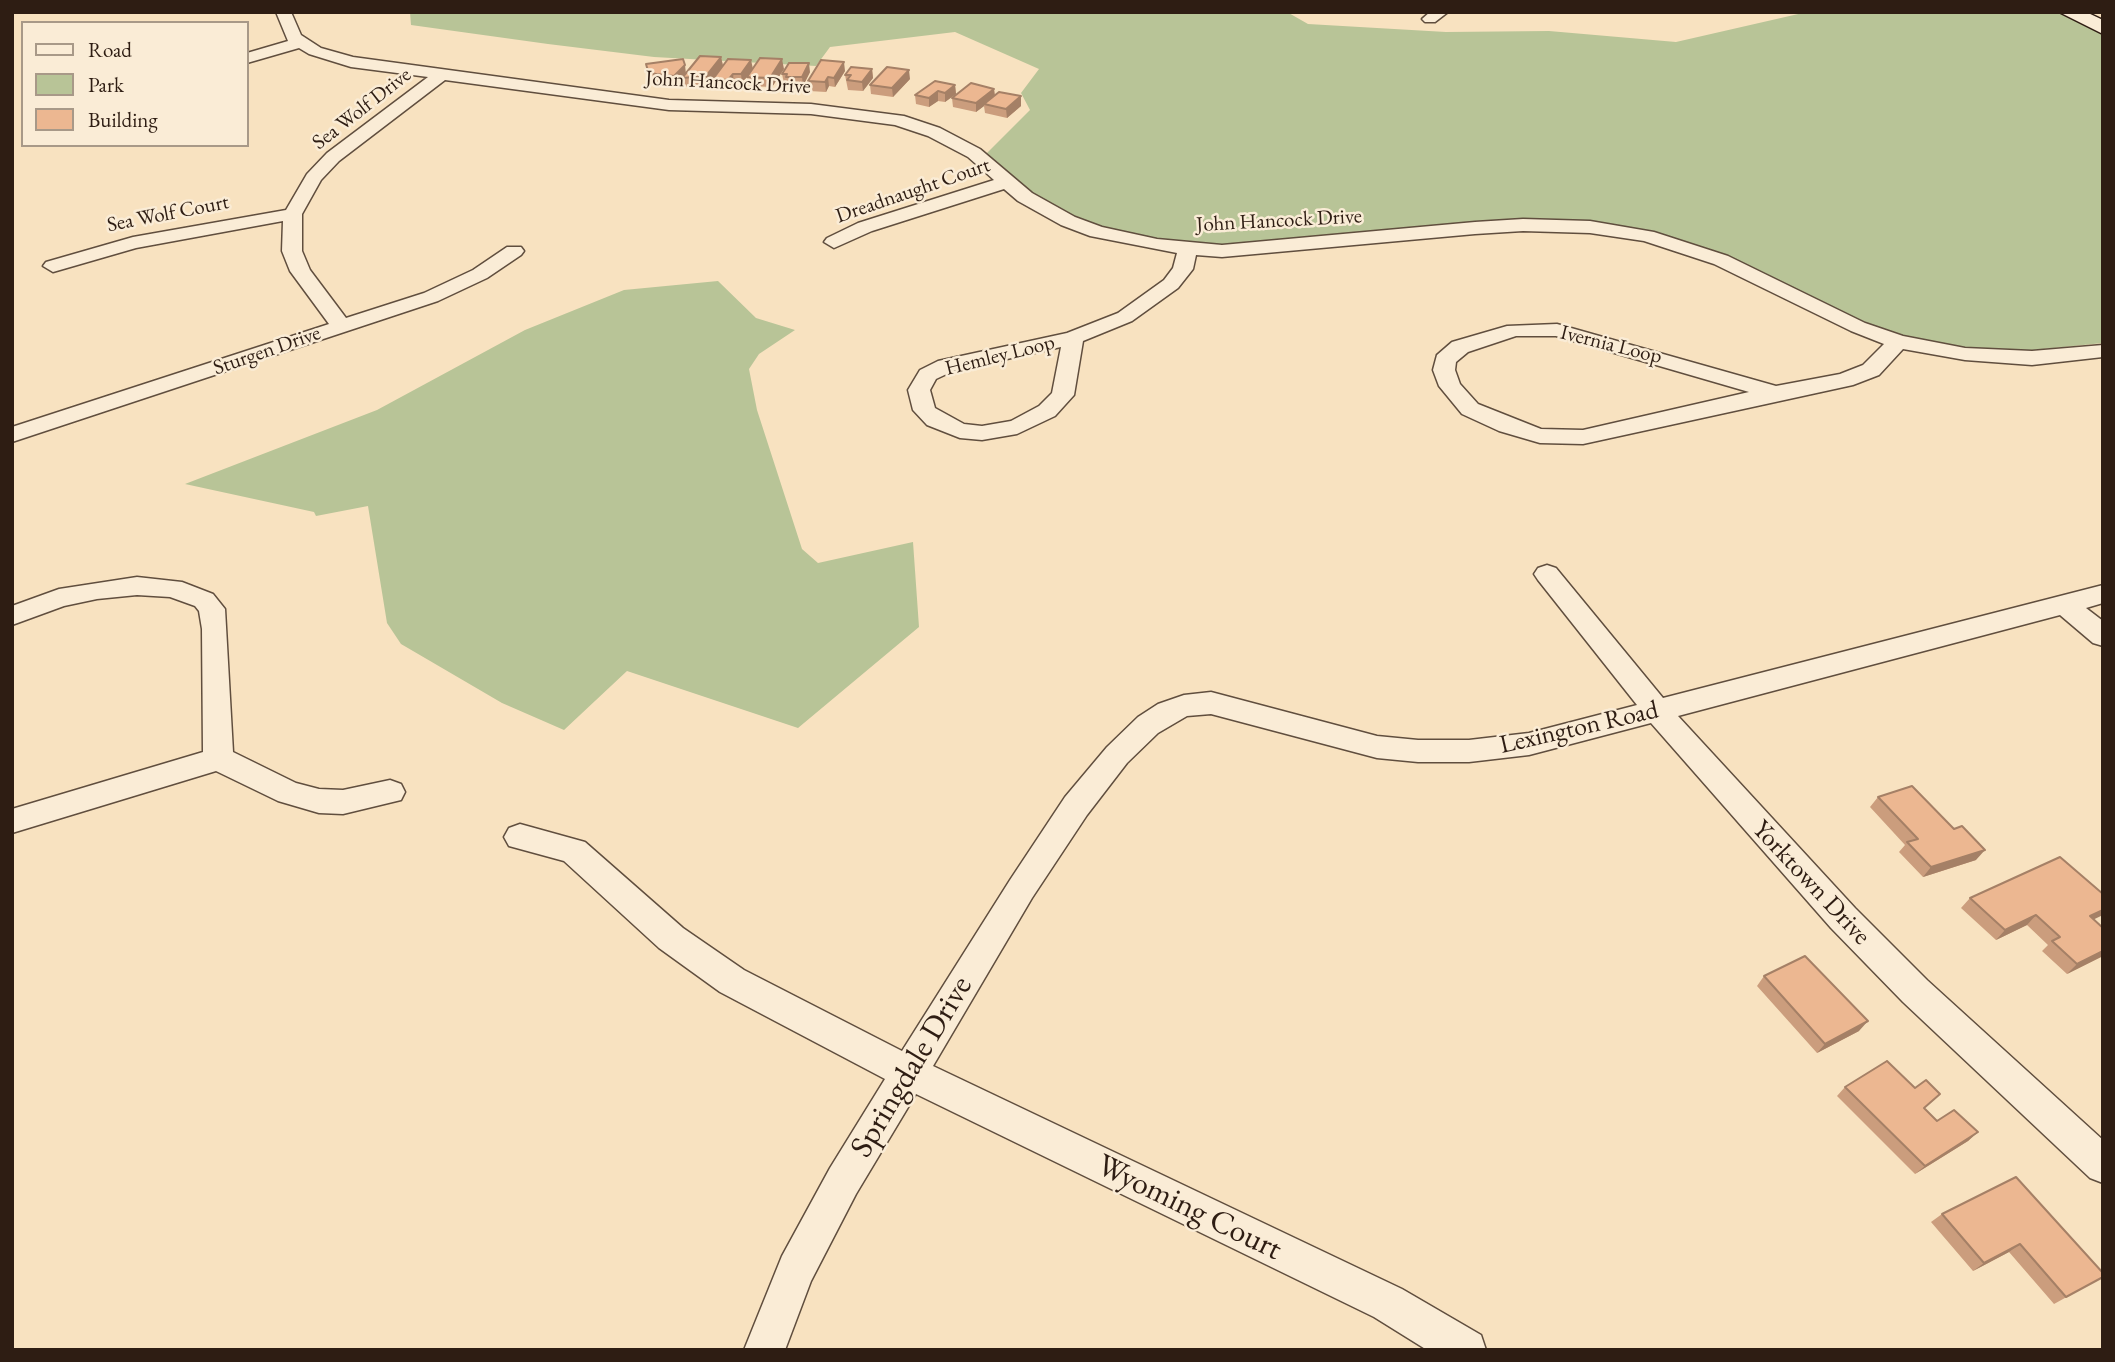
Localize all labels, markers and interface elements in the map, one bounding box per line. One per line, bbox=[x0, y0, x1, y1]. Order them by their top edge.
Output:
legend bbox=[21, 21, 248, 147]
text: Road bbox=[88, 36, 132, 63]
street label: Sea Wolf Drive bbox=[308, 63, 416, 155]
street label: John Hancock Drive bbox=[645, 66, 811, 100]
text: Park bbox=[88, 71, 124, 98]
text: Building bbox=[88, 106, 158, 133]
street label: Dreadnaught Court bbox=[833, 153, 993, 229]
street label: Sea Wolf Court bbox=[105, 190, 231, 238]
street label: John Hancock Drive bbox=[1196, 204, 1362, 238]
street label: Ivernia Loop bbox=[1558, 320, 1664, 370]
street label: Sturgen Drive bbox=[210, 321, 324, 381]
street label: Hemley Loop bbox=[943, 330, 1057, 382]
street label: Lexington Road bbox=[1497, 695, 1661, 761]
street label: Yorktown Drive bbox=[1745, 814, 1877, 952]
street label: Springdale Drive bbox=[843, 969, 981, 1165]
street label: Wyoming Court bbox=[1090, 1147, 1288, 1269]

